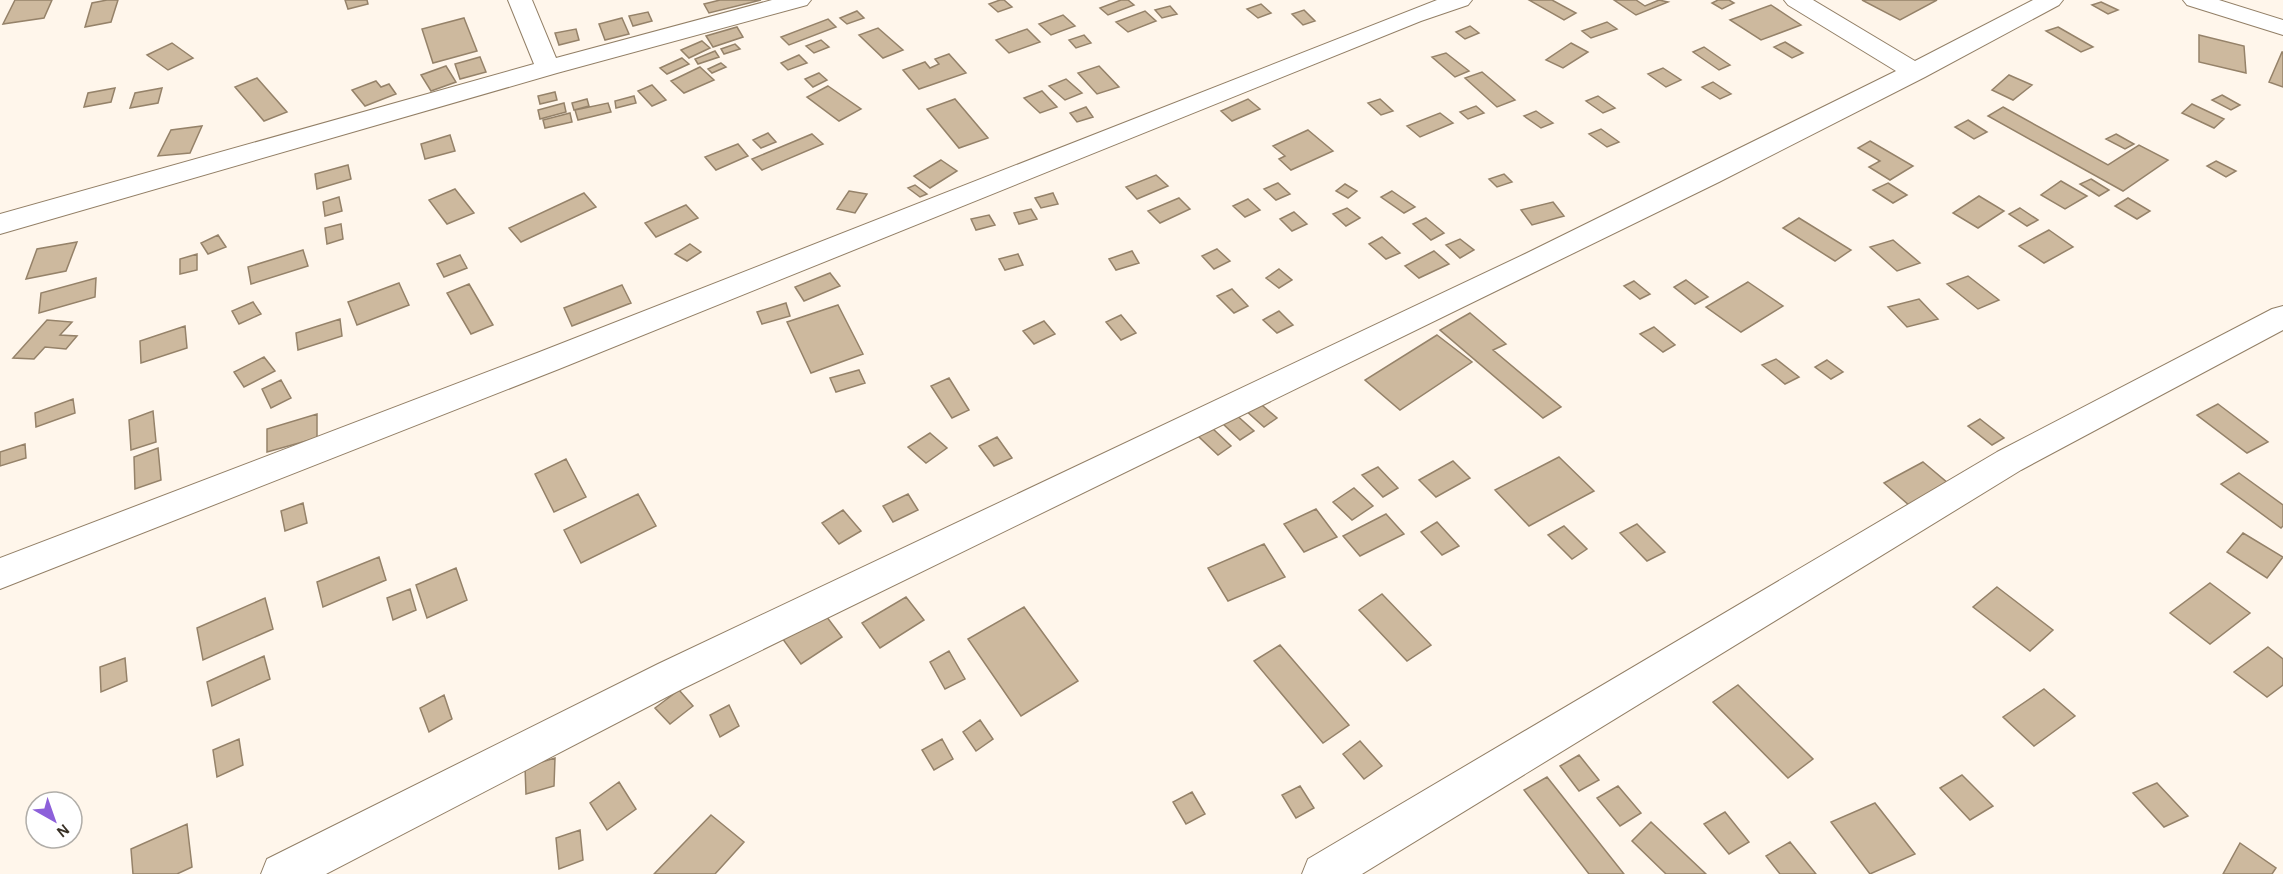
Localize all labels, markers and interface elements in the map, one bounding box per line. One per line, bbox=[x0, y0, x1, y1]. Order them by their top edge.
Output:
north arrow bbox=[24, 790, 84, 850]
text: N bbox=[54, 821, 72, 840]

